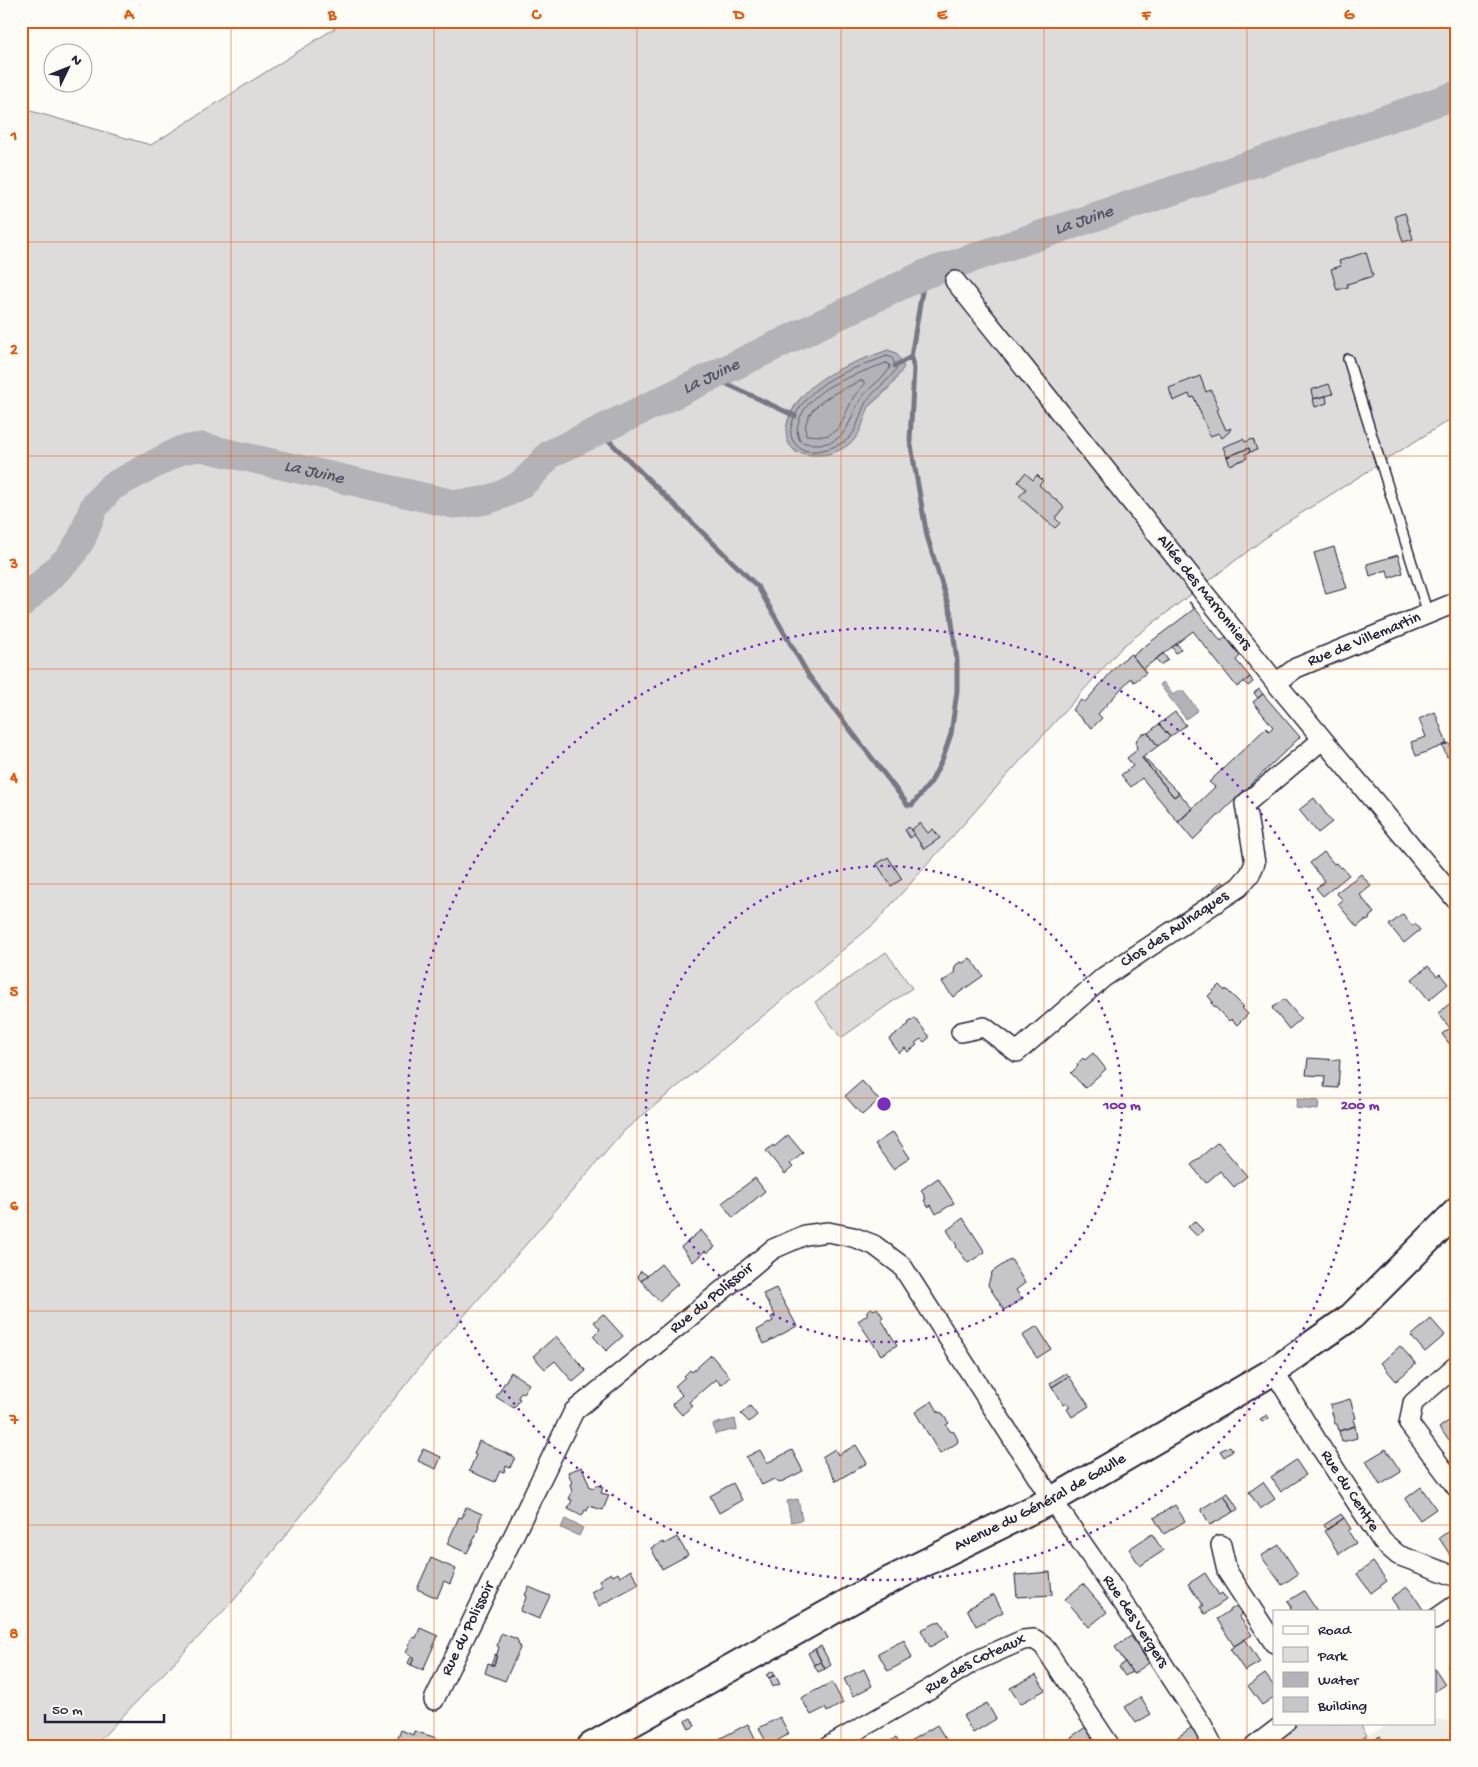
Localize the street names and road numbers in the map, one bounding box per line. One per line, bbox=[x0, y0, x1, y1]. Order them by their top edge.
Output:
street label: Allée des Marronniers bbox=[1152, 531, 1256, 655]
street label: Rue de Villemartin bbox=[1305, 608, 1424, 672]
street label: Clos des Aulnaques bbox=[1117, 886, 1233, 973]
street label: Rue du Polissoir bbox=[666, 1258, 759, 1338]
street label: Rue du Centre bbox=[1316, 1447, 1383, 1536]
street label: Avenue du Général de Gaulle bbox=[951, 1449, 1130, 1556]
street label: Rue des Vergers bbox=[1098, 1572, 1173, 1673]
street label: Rue du Polissoir bbox=[438, 1578, 500, 1679]
street label: Rue des Coteaux bbox=[922, 1630, 1030, 1699]

